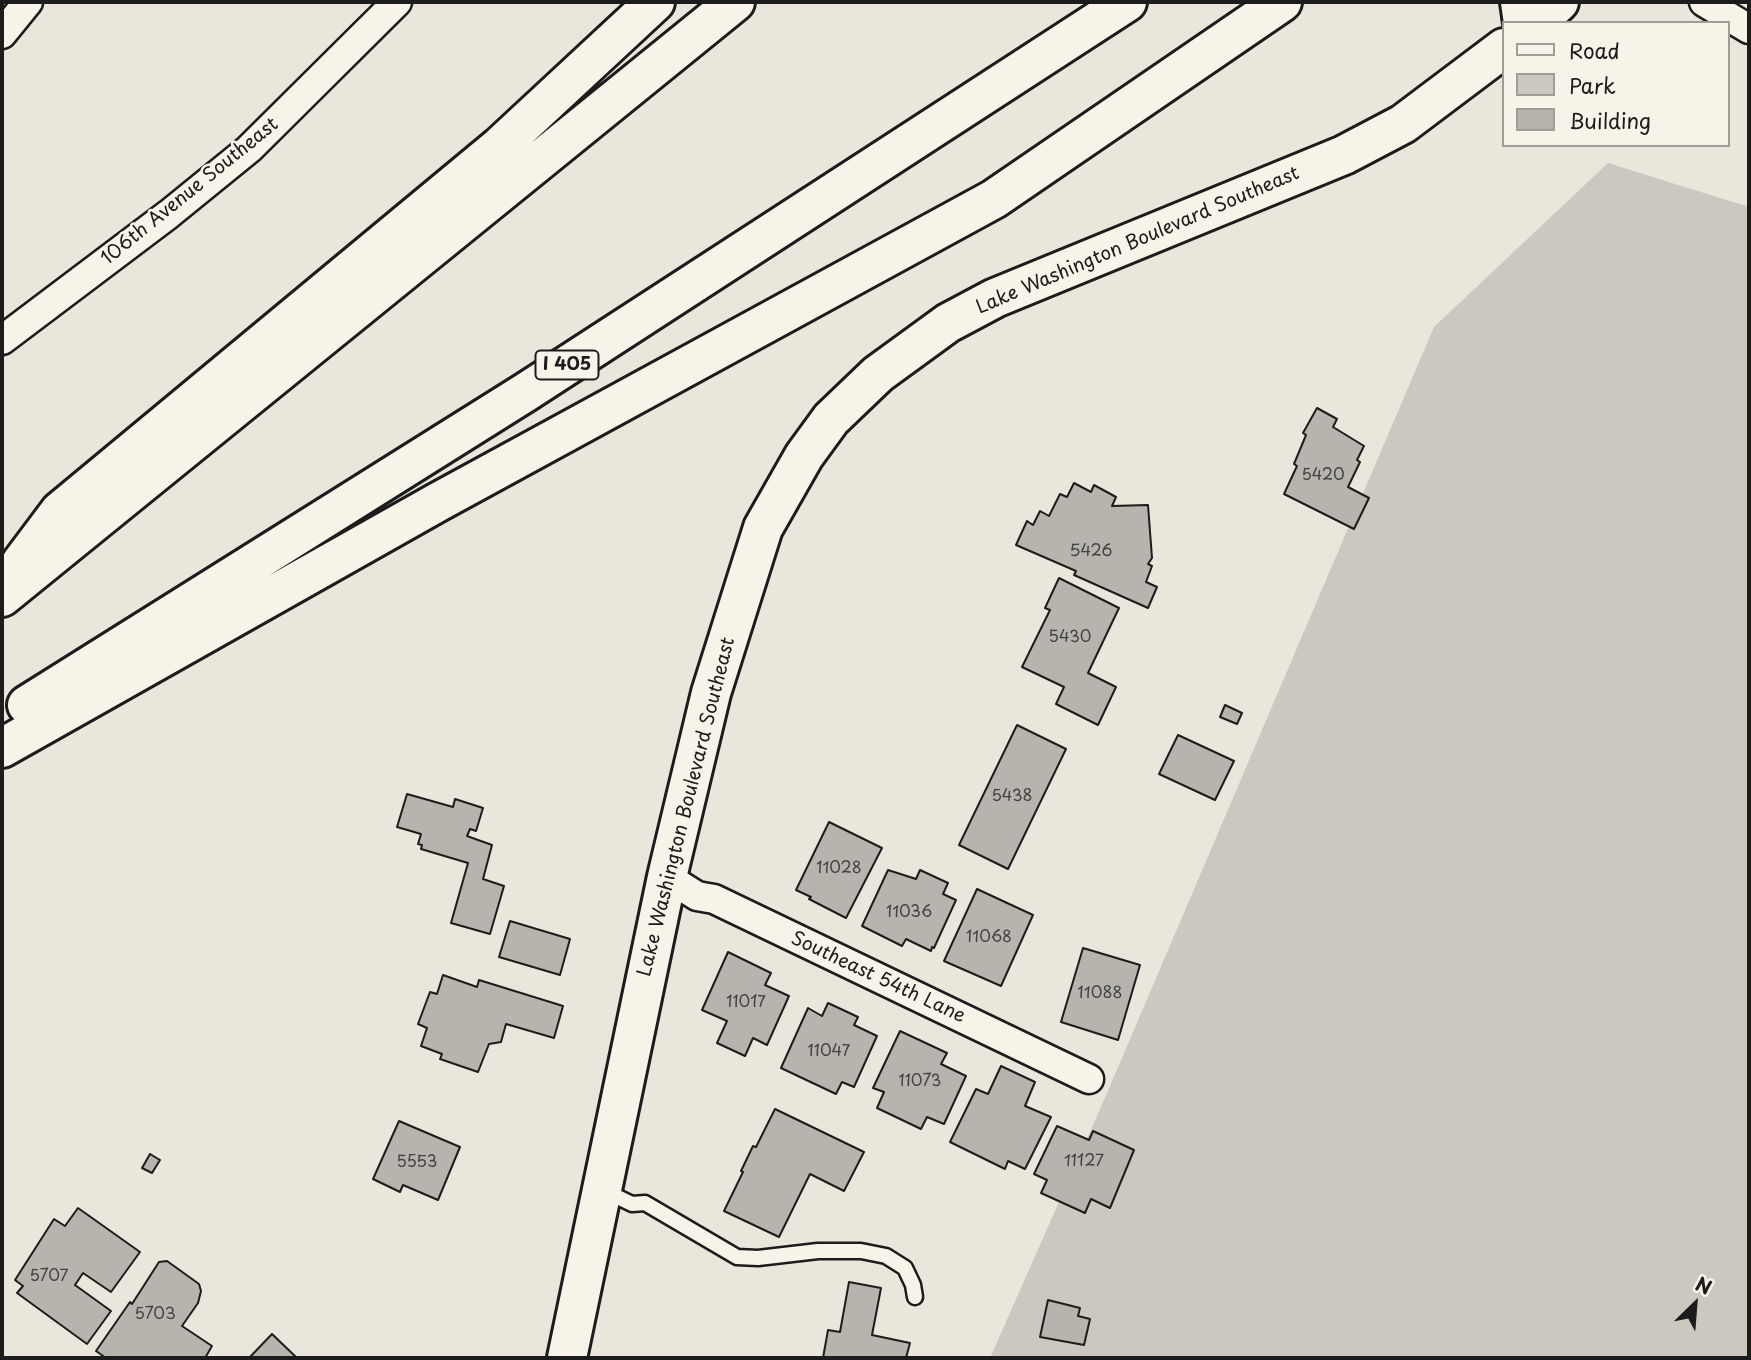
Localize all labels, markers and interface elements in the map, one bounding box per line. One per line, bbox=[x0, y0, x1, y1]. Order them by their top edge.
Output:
legend bbox=[1502, 21, 1730, 147]
text: Road bbox=[1569, 34, 1620, 66]
text: Park bbox=[1569, 69, 1616, 101]
text: Building bbox=[1569, 104, 1651, 136]
street label: 106th Avenue Southeast bbox=[97, 113, 283, 271]
street label: Lake Washington Boulevard Southeast bbox=[973, 162, 1303, 320]
road number: I 405 bbox=[536, 351, 598, 380]
house number: 5420 bbox=[1301, 466, 1345, 486]
house number: 5426 bbox=[1070, 542, 1112, 562]
house number: 5430 bbox=[1049, 628, 1091, 648]
street label: Lake Washington Boulevard Southeast bbox=[634, 635, 740, 979]
house number: 5438 bbox=[991, 787, 1033, 807]
house number: 11028 bbox=[816, 859, 862, 879]
house number: 11036 bbox=[886, 903, 932, 923]
street label: Southeast 54th Lane bbox=[787, 928, 969, 1028]
house number: 11068 bbox=[966, 928, 1012, 948]
house number: 11088 bbox=[1078, 984, 1122, 1004]
house number: 11017 bbox=[726, 993, 766, 1013]
house number: 11047 bbox=[808, 1042, 850, 1062]
house number: 11073 bbox=[899, 1072, 941, 1092]
house number: 11127 bbox=[1064, 1152, 1104, 1172]
house number: 5553 bbox=[397, 1153, 437, 1173]
house number: 5707 bbox=[29, 1267, 69, 1287]
north arrow bbox=[1660, 1269, 1730, 1339]
text: N bbox=[1691, 1269, 1717, 1301]
house number: 5703 bbox=[134, 1305, 176, 1325]

